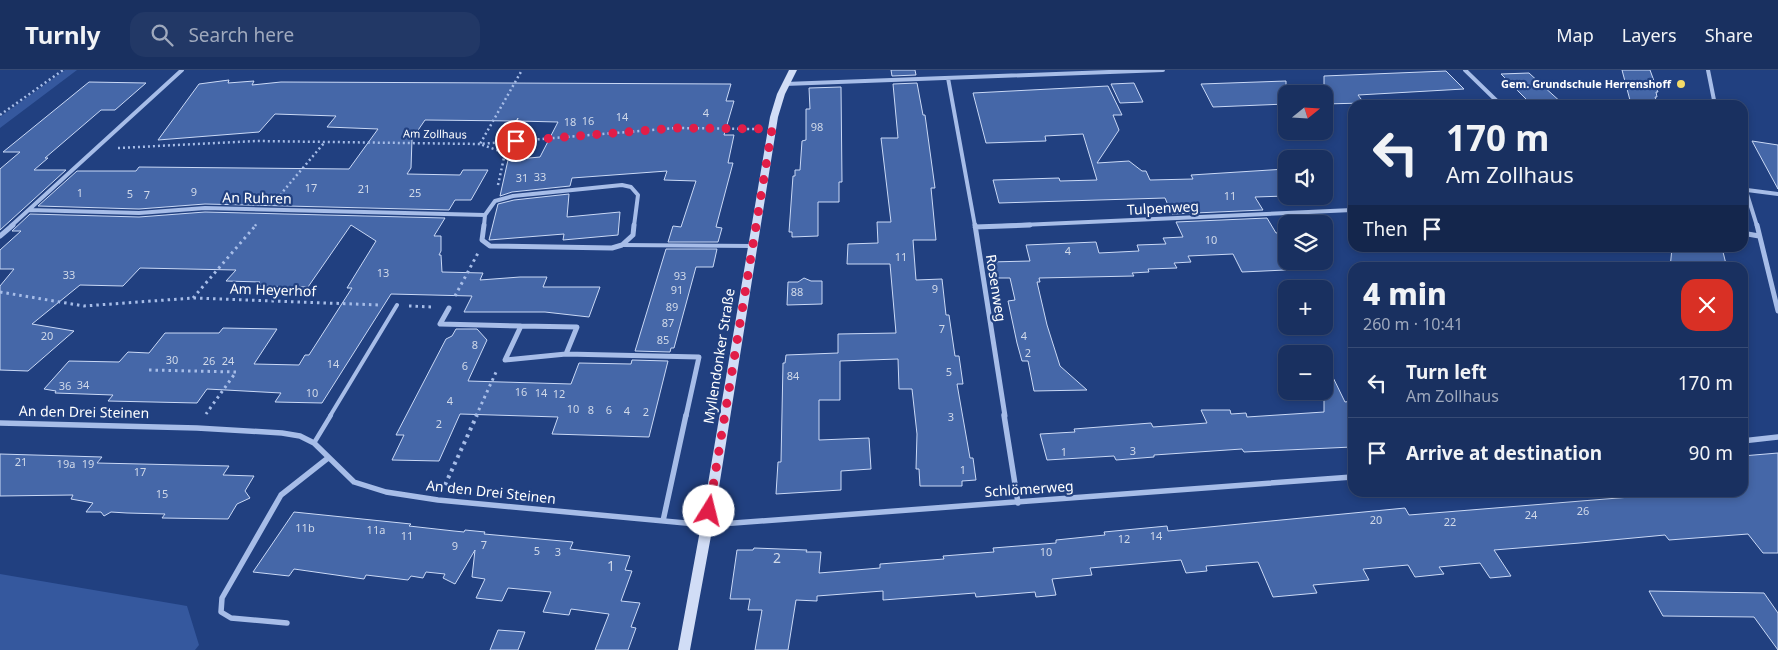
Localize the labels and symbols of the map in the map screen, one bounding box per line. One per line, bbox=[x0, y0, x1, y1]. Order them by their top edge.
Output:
place label: Gem. Grundschule Herrenshoff bbox=[1501, 76, 1671, 91]
marker: Gem. Grundschule Herrenshoff bbox=[1675, 78, 1687, 90]
north arrow bbox=[1278, 85, 1332, 140]
house number: 4 bbox=[703, 105, 710, 120]
house number: 14 bbox=[616, 109, 629, 124]
house number: 16 bbox=[582, 113, 594, 128]
house number: 18 bbox=[564, 114, 576, 129]
house number: 98 bbox=[811, 119, 823, 134]
pin bbox=[495, 120, 537, 162]
street label: Am Zollhaus bbox=[403, 125, 467, 142]
house number: 33 bbox=[534, 169, 546, 184]
house number: 31 bbox=[516, 170, 528, 185]
house number: 17 bbox=[305, 180, 317, 195]
house number: 21 bbox=[358, 181, 370, 196]
house number: 9 bbox=[191, 184, 197, 199]
house number: 1 bbox=[77, 185, 83, 200]
house number: 25 bbox=[409, 185, 421, 200]
house number: 5 bbox=[127, 186, 133, 201]
house number: 7 bbox=[144, 187, 150, 202]
street label: An Ruhren bbox=[222, 187, 292, 208]
house number: 11 bbox=[1224, 188, 1236, 203]
street label: Tulpenweg bbox=[1127, 196, 1199, 219]
house number: 10 bbox=[1205, 232, 1217, 247]
house number: 4 bbox=[1065, 243, 1072, 258]
house number: 11 bbox=[895, 249, 907, 264]
street label: Rosenweg bbox=[982, 253, 1011, 323]
house number: 13 bbox=[377, 265, 389, 280]
house number: 33 bbox=[63, 267, 75, 282]
house number: 93 bbox=[674, 268, 686, 283]
street label: Am Heyerhof bbox=[230, 278, 318, 301]
house number: 9 bbox=[932, 281, 938, 296]
house number: 91 bbox=[671, 282, 683, 297]
house number: 88 bbox=[791, 284, 803, 299]
street label: Myllendonker Straße bbox=[698, 287, 739, 425]
house number: 89 bbox=[666, 299, 678, 314]
house number: 87 bbox=[662, 315, 674, 330]
house number: 7 bbox=[939, 321, 945, 336]
house number: 20 bbox=[41, 328, 53, 343]
house number: 4 bbox=[1021, 328, 1028, 343]
house number: 85 bbox=[657, 332, 669, 347]
house number: 8 bbox=[472, 337, 478, 352]
house number: 2 bbox=[1025, 345, 1031, 360]
house number: 30 bbox=[166, 352, 178, 367]
house number: 26 bbox=[203, 353, 215, 368]
house number: 24 bbox=[222, 353, 235, 368]
house number: 14 bbox=[327, 356, 340, 371]
house number: 6 bbox=[462, 358, 468, 373]
house number: 5 bbox=[946, 364, 952, 379]
house number: 84 bbox=[787, 368, 800, 383]
house number: 34 bbox=[77, 377, 90, 392]
house number: 36 bbox=[59, 378, 71, 393]
house number: 16 bbox=[515, 384, 527, 399]
house number: 10 bbox=[306, 385, 318, 400]
house number: 14 bbox=[535, 385, 548, 400]
house number: 12 bbox=[553, 386, 565, 401]
house number: 4 bbox=[447, 393, 454, 408]
street label: An den Drei Steinen bbox=[19, 401, 149, 422]
house number: 10 bbox=[567, 401, 579, 416]
house number: 8 bbox=[588, 402, 594, 417]
house number: 6 bbox=[606, 402, 612, 417]
house number: 4 bbox=[624, 403, 631, 418]
house number: 2 bbox=[643, 404, 649, 419]
house number: 3 bbox=[948, 409, 954, 424]
house number: 2 bbox=[436, 416, 442, 431]
house number: 3 bbox=[1130, 443, 1136, 458]
house number: 1 bbox=[1061, 444, 1067, 459]
house number: 21 bbox=[15, 454, 27, 469]
house number: 19a bbox=[57, 456, 75, 471]
house number: 19 bbox=[82, 456, 94, 471]
house number: 1 bbox=[960, 462, 966, 477]
house number: 17 bbox=[134, 464, 146, 479]
street label: An den Drei Steinen bbox=[425, 475, 557, 508]
street label: Schlömerweg bbox=[984, 476, 1074, 501]
position arrow bbox=[682, 484, 734, 536]
house number: 15 bbox=[156, 486, 168, 501]
house number: 26 bbox=[1577, 503, 1589, 518]
house number: 24 bbox=[1525, 507, 1538, 522]
house number: 20 bbox=[1370, 512, 1382, 527]
house number: 22 bbox=[1444, 514, 1456, 529]
house number: 11b bbox=[295, 520, 315, 535]
house number: 11a bbox=[367, 522, 385, 537]
house number: 11 bbox=[401, 528, 413, 543]
house number: 14 bbox=[1150, 528, 1163, 543]
house number: 12 bbox=[1118, 531, 1130, 546]
house number: 7 bbox=[481, 537, 487, 552]
house number: 9 bbox=[452, 538, 458, 553]
house number: 5 bbox=[534, 543, 540, 558]
house number: 3 bbox=[555, 544, 561, 559]
house number: 10 bbox=[1040, 544, 1052, 559]
house number: 2 bbox=[773, 548, 781, 567]
house number: 1 bbox=[607, 556, 615, 575]

